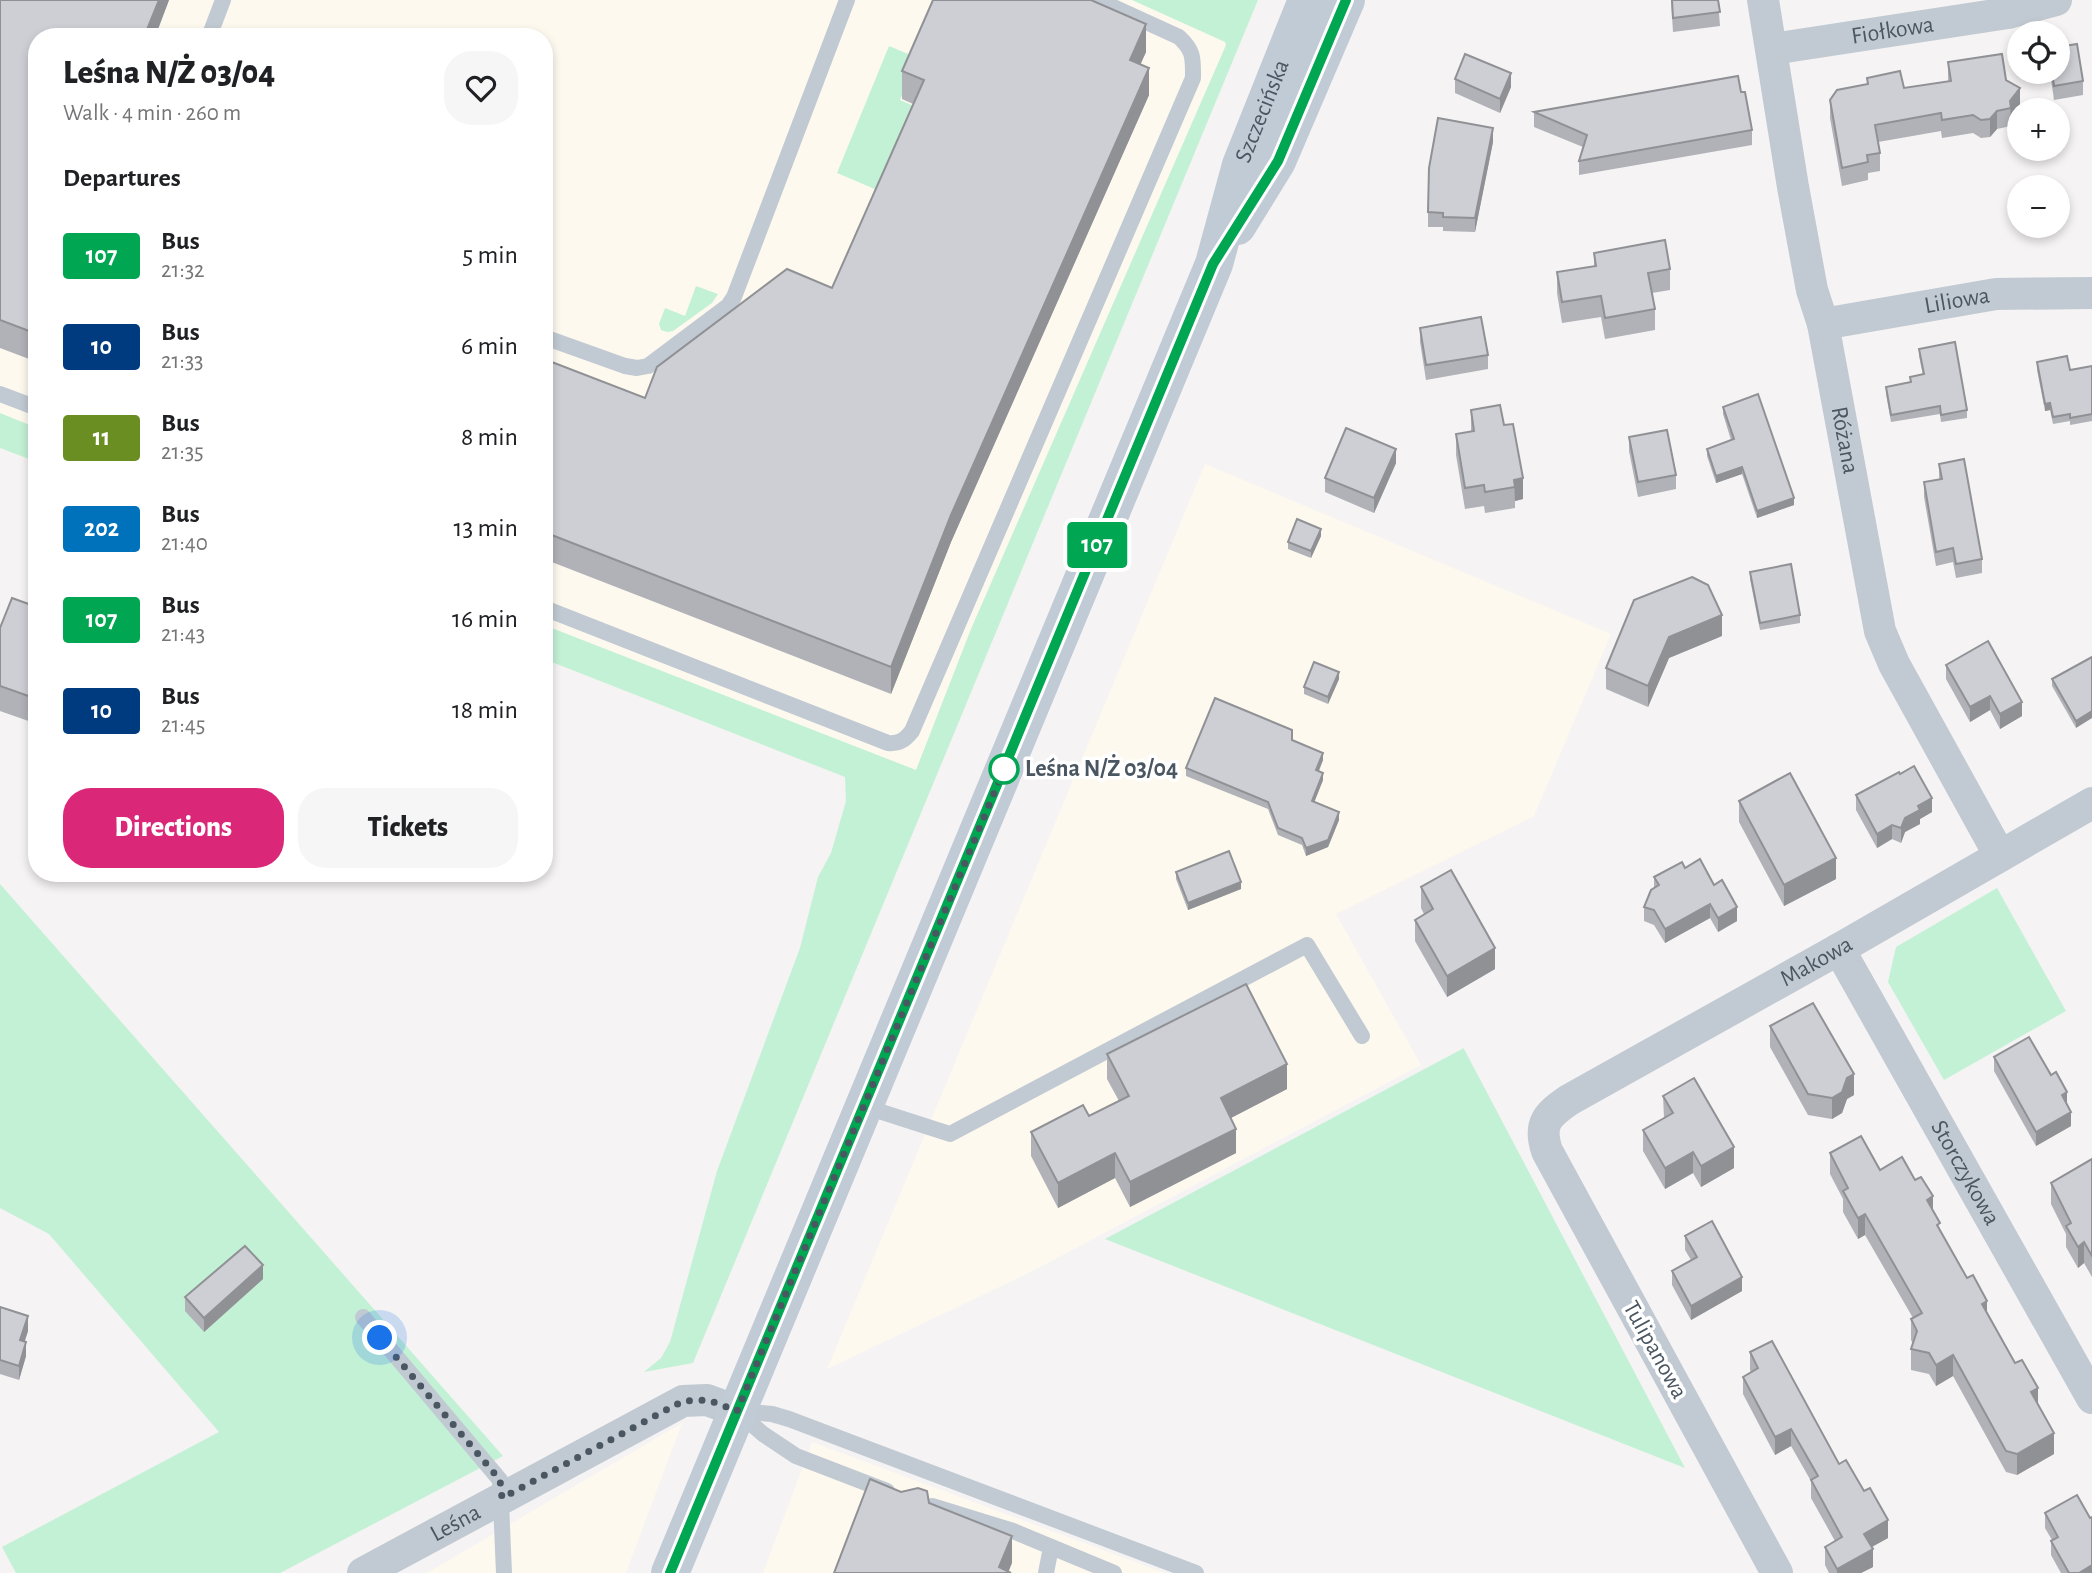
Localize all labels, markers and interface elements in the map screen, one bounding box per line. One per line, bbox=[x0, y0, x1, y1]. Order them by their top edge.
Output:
street label: Fiołkowa bbox=[1850, 12, 1936, 49]
map controls bbox=[2007, 21, 2070, 238]
button: locate bbox=[2007, 21, 2070, 84]
button: heart bbox=[444, 51, 518, 125]
street label: Szczecińska bbox=[1231, 56, 1294, 166]
text: Leśna N/Ż 03/04 bbox=[63, 57, 275, 90]
button: + bbox=[2007, 98, 2070, 161]
text: Walk · 4 min · 260 m bbox=[63, 102, 241, 125]
text: Departures bbox=[63, 165, 181, 191]
button: − bbox=[2007, 175, 2070, 238]
text: Bus bbox=[161, 228, 200, 254]
text: 5 min bbox=[462, 242, 518, 268]
text: 107 bbox=[86, 244, 117, 268]
text: 21:32 bbox=[161, 259, 205, 282]
street label: Liliowa bbox=[1922, 283, 1992, 318]
text: Bus bbox=[161, 319, 200, 345]
text: 6 min bbox=[461, 333, 518, 359]
text: 10 bbox=[91, 335, 112, 359]
text: 21:33 bbox=[161, 350, 204, 373]
street label: Różana bbox=[1827, 404, 1863, 476]
text: Bus bbox=[161, 410, 200, 436]
text: 8 min bbox=[461, 424, 518, 450]
text: 11 bbox=[93, 426, 110, 450]
text: 21:35 bbox=[161, 441, 204, 464]
text: Bus bbox=[161, 501, 200, 527]
text: 13 min bbox=[454, 515, 518, 541]
text: 202 bbox=[84, 517, 119, 541]
line badge: 107 bbox=[1057, 522, 1137, 568]
text: 21:40 bbox=[161, 532, 208, 555]
text: 107 bbox=[1081, 533, 1113, 557]
text: Bus bbox=[161, 592, 200, 618]
text: 16 min bbox=[452, 606, 518, 632]
text: 107 bbox=[86, 608, 117, 632]
text: 21:43 bbox=[161, 623, 205, 646]
text: Bus bbox=[161, 683, 200, 709]
text: 18 min bbox=[452, 697, 518, 723]
text: 10 bbox=[91, 699, 112, 723]
text: 21:45 bbox=[161, 714, 205, 737]
marker: Leśna N/Ż 03/04 bbox=[989, 754, 1019, 784]
place label: Leśna N/Ż 03/04 bbox=[1025, 754, 1178, 781]
button: Directions bbox=[63, 788, 284, 868]
button: Tickets bbox=[298, 788, 518, 868]
street label: Makowa bbox=[1776, 932, 1857, 991]
street label: Storczykowa bbox=[1926, 1116, 2004, 1229]
street label: Tulipanowa bbox=[1618, 1297, 1692, 1403]
your location bbox=[362, 1320, 397, 1355]
street label: Leśna bbox=[426, 1500, 485, 1546]

